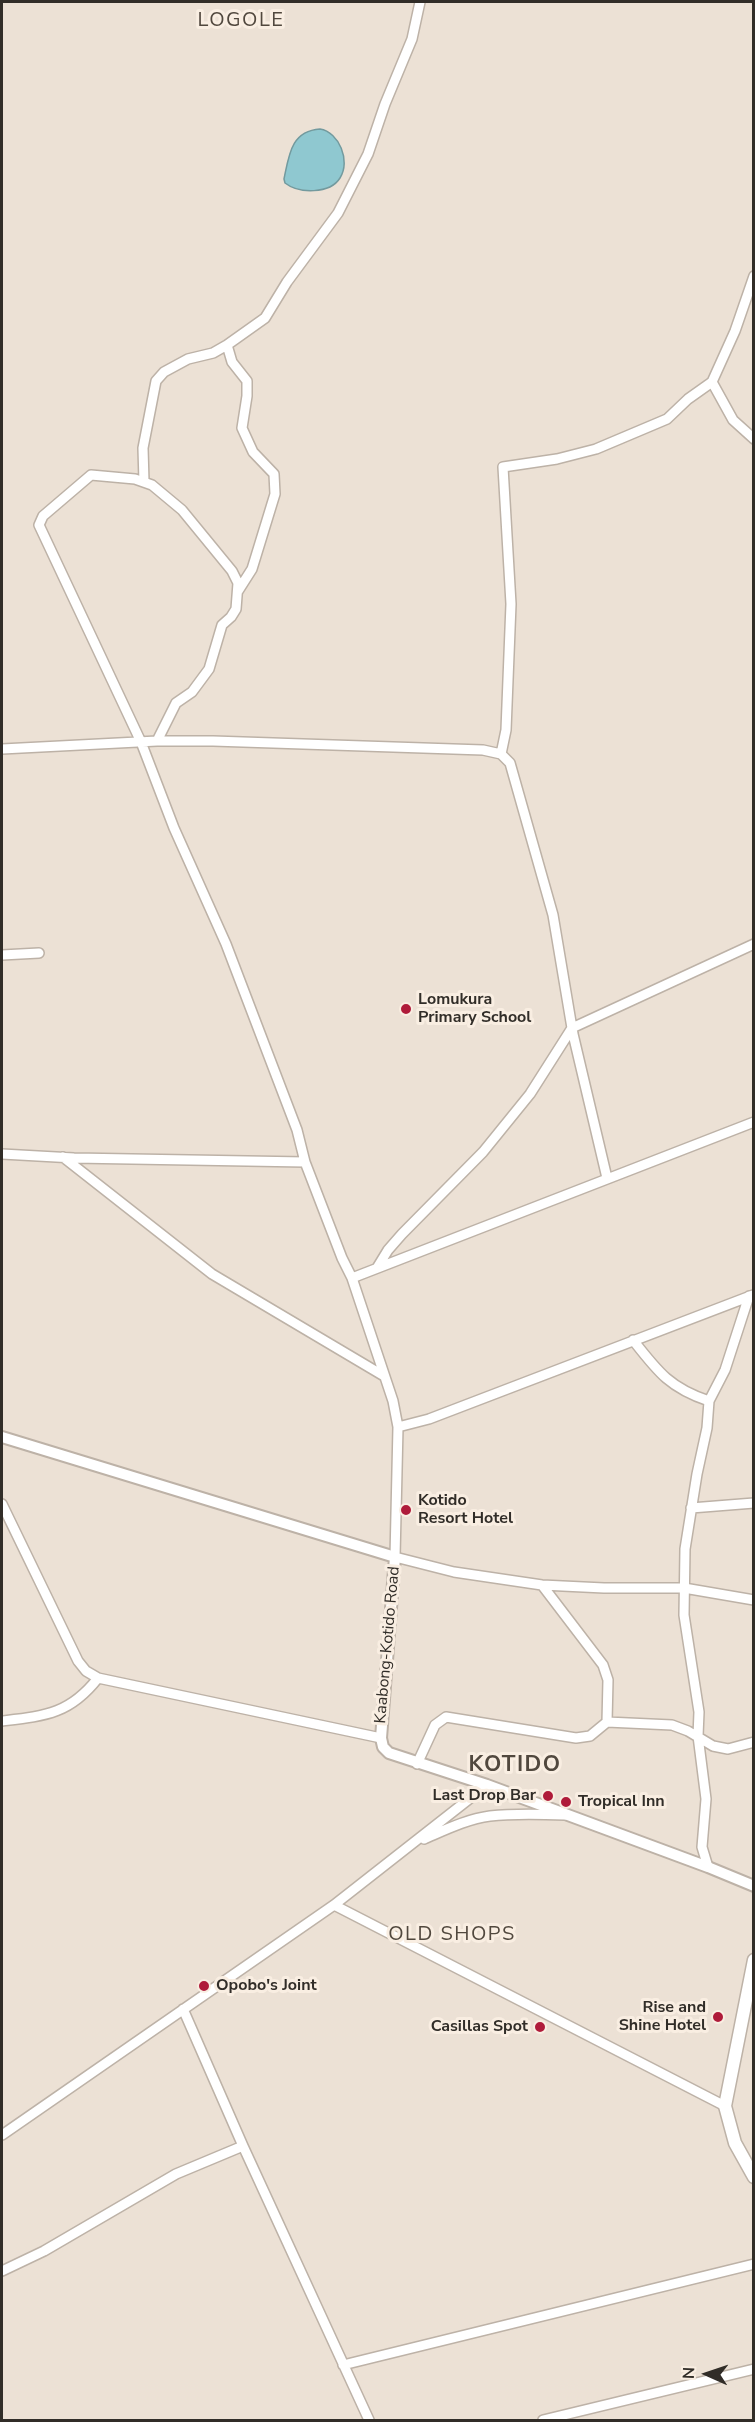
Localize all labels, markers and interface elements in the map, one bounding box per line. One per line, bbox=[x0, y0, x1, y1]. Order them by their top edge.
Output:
district label: LOGOLE bbox=[198, 9, 284, 33]
place label: Lomukura Primary School bbox=[418, 990, 531, 1028]
marker: Lomukura Primary School bbox=[399, 1002, 413, 1016]
place label: Kotido Resort Hotel bbox=[418, 1491, 513, 1529]
marker: Kotido Resort Hotel bbox=[399, 1503, 413, 1517]
street label: Kaabong-Kotido Road bbox=[372, 1565, 404, 1725]
district label: KOTIDO bbox=[468, 1753, 562, 1779]
place label: Last Drop Bar bbox=[433, 1786, 536, 1806]
marker: Last Drop Bar bbox=[541, 1789, 555, 1803]
place label: Tropical Inn bbox=[578, 1792, 665, 1812]
marker: Tropical Inn bbox=[559, 1795, 573, 1809]
district label: OLD SHOPS bbox=[388, 1923, 516, 1947]
place label: Opobo's Joint bbox=[216, 1976, 317, 1996]
marker: Opobo's Joint bbox=[197, 1979, 211, 1993]
place label: Rise and Shine Hotel bbox=[619, 1998, 706, 2036]
marker: Rise and Shine Hotel bbox=[711, 2010, 725, 2024]
place label: Casillas Spot bbox=[431, 2017, 528, 2037]
marker: Casillas Spot bbox=[533, 2020, 547, 2034]
north arrow bbox=[677, 2344, 737, 2404]
text: N bbox=[678, 2367, 700, 2380]

